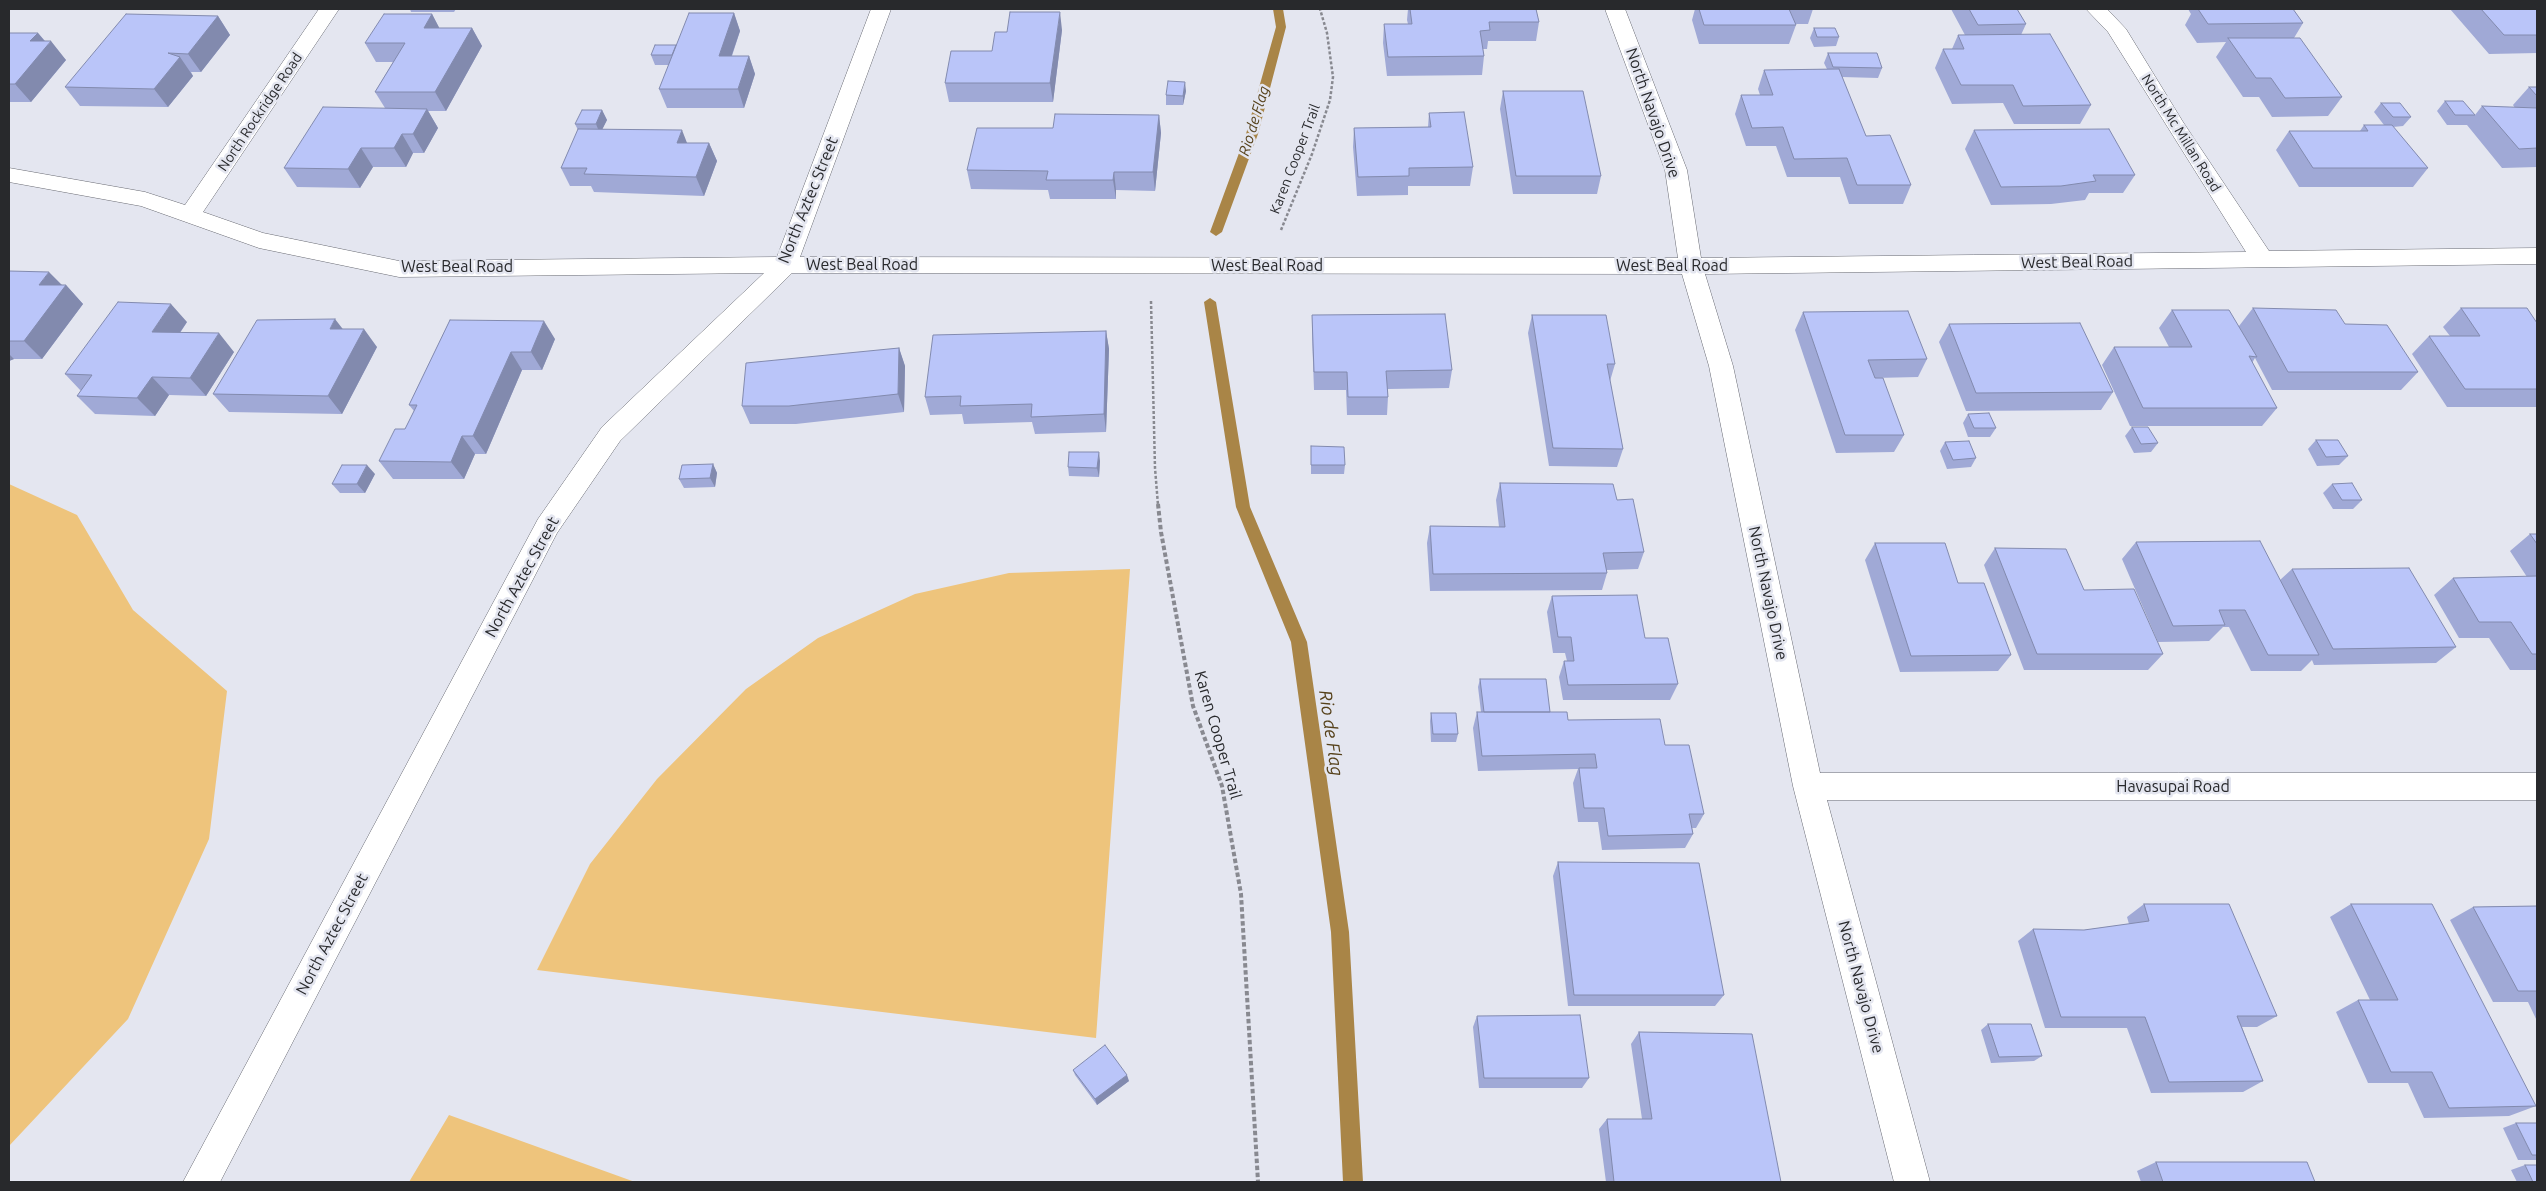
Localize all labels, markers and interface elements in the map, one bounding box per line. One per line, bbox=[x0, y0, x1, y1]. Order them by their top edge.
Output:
street label: North Navajo Drive bbox=[1622, 45, 1684, 181]
street label: North Rockridge Road bbox=[214, 50, 306, 174]
street label: North Mc Millan Road bbox=[2138, 71, 2224, 195]
water label: Rio de Flag bbox=[1235, 84, 1273, 158]
street label: Karen Cooper Trail bbox=[1266, 102, 1324, 216]
street label: North Aztec Street bbox=[774, 134, 842, 266]
street label: West Beal Road bbox=[2021, 251, 2133, 273]
street label: West Beal Road bbox=[806, 255, 918, 275]
street label: West Beal Road bbox=[1211, 256, 1323, 276]
street label: West Beal Road bbox=[1616, 256, 1728, 276]
street label: West Beal Road bbox=[401, 257, 513, 277]
street label: North Aztec Street bbox=[481, 513, 563, 641]
street label: North Navajo Drive bbox=[1744, 524, 1792, 662]
street label: Karen Cooper Trail bbox=[1190, 669, 1246, 801]
water label: Rio de Flag bbox=[1314, 689, 1348, 777]
street label: Havasupai Road bbox=[2116, 777, 2230, 797]
street label: North Aztec Street bbox=[292, 870, 372, 998]
street label: North Navajo Drive bbox=[1834, 919, 1888, 1055]

